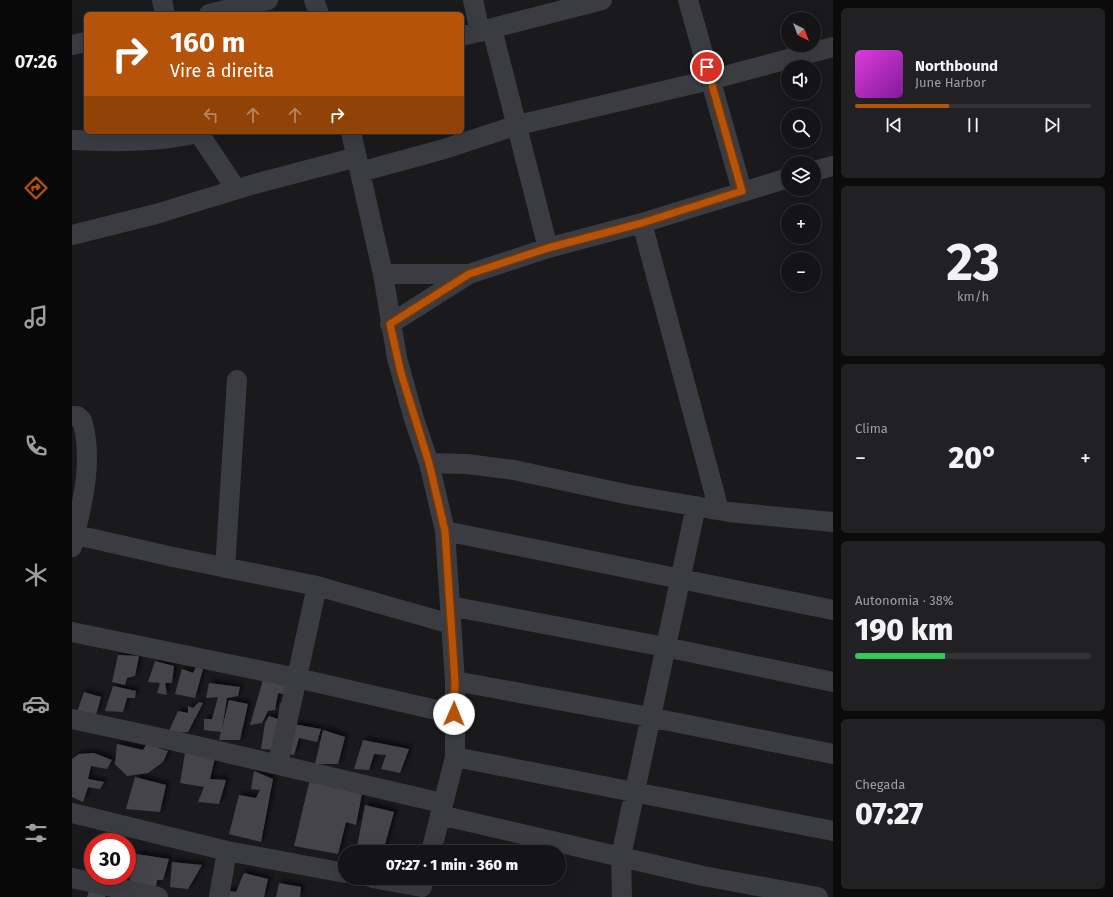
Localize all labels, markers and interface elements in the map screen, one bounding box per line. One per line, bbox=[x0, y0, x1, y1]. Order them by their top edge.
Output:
north arrow bbox=[781, 12, 821, 52]
map controls bbox=[781, 12, 821, 292]
text: 160 m bbox=[170, 26, 245, 59]
icon: right bbox=[104, 28, 156, 80]
pin bbox=[690, 50, 724, 84]
text: 07:26 bbox=[15, 51, 57, 73]
icon: arrive bbox=[696, 56, 718, 78]
text: Northbound bbox=[915, 57, 998, 75]
text: Vire à direita bbox=[170, 60, 274, 82]
button: sound bbox=[781, 60, 821, 100]
text: June Harbor bbox=[915, 75, 986, 90]
icon: left bbox=[200, 104, 222, 126]
icon: ahead bbox=[242, 104, 264, 126]
icon: ahead bbox=[284, 104, 306, 126]
icon: right bbox=[326, 104, 348, 126]
button: search bbox=[781, 108, 821, 148]
icon: previous bbox=[883, 114, 905, 136]
icon: pause bbox=[962, 114, 984, 136]
icon: next bbox=[1041, 114, 1063, 136]
button: layers bbox=[781, 156, 821, 196]
icon: directions bbox=[22, 174, 50, 202]
button: + bbox=[781, 204, 821, 244]
text: 23 bbox=[946, 231, 1000, 294]
button: − bbox=[781, 252, 821, 292]
text: km/h bbox=[957, 289, 989, 304]
icon: music bbox=[22, 303, 50, 331]
text: Clima bbox=[855, 421, 888, 436]
icon: phone bbox=[22, 432, 50, 460]
text: 20° bbox=[948, 440, 998, 476]
text: − bbox=[855, 445, 866, 472]
text: + bbox=[1080, 445, 1091, 472]
icon: climate bbox=[22, 561, 50, 589]
text: Autonomia · 38% bbox=[855, 593, 954, 608]
text: 190 km bbox=[855, 612, 953, 648]
icon: car bbox=[22, 690, 50, 718]
position arrow bbox=[433, 693, 475, 735]
text: Chegada bbox=[855, 777, 905, 792]
text: 07:27 bbox=[855, 796, 923, 832]
icon: filters bbox=[22, 819, 50, 847]
speed limit sign: 30 bbox=[84, 833, 136, 885]
text: 07:27 · 1 min · 360 m bbox=[386, 856, 518, 874]

